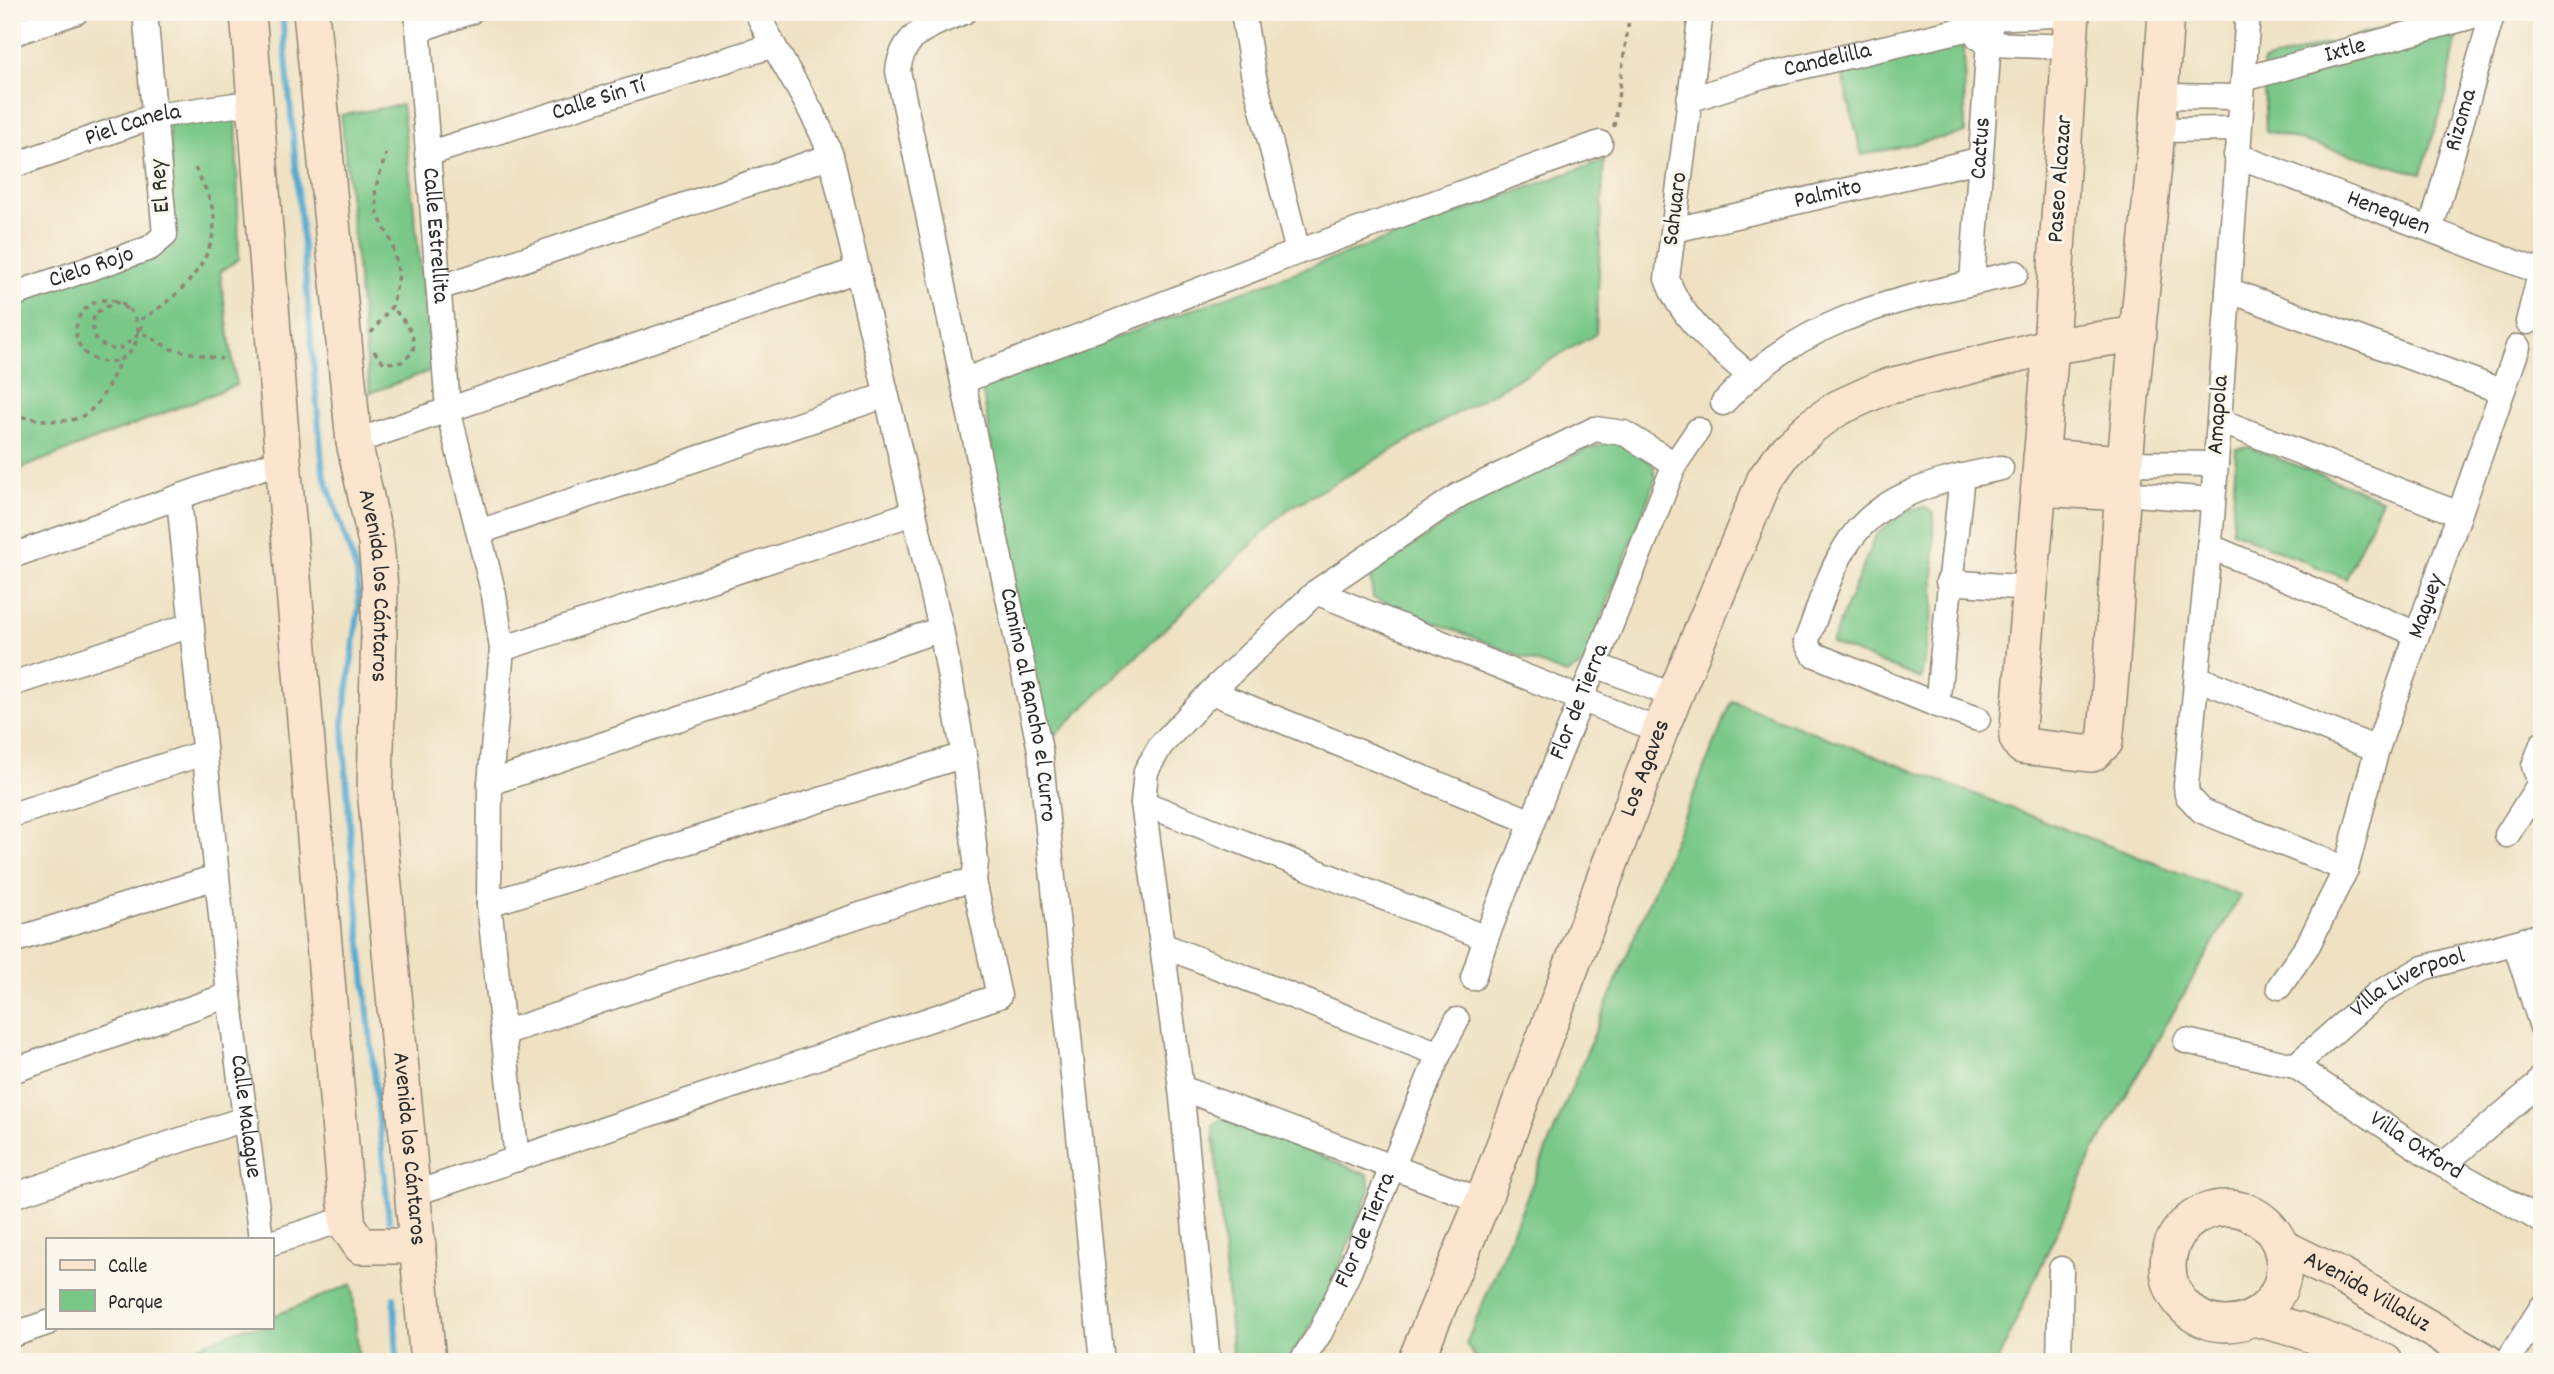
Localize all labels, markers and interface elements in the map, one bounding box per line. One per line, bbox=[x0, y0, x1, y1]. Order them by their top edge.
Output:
street label: Ixtle bbox=[2321, 29, 2370, 73]
street label: Candelilla bbox=[1780, 34, 1875, 87]
street label: Calle Sin Tí bbox=[548, 69, 651, 131]
street label: Rizoma bbox=[2437, 84, 2487, 156]
street label: Piel Canela bbox=[81, 96, 184, 156]
street label: Paseo Alcazar bbox=[2040, 114, 2082, 244]
street label: Cactus bbox=[1962, 116, 2001, 180]
street label: El Rey bbox=[142, 156, 180, 214]
street label: Calle Estrellita bbox=[412, 166, 457, 305]
street label: Sahuaro bbox=[1655, 170, 1697, 248]
street label: Palmito bbox=[1791, 170, 1865, 219]
street label: Henequen bbox=[2341, 182, 2435, 245]
street label: Cielo Rojo bbox=[44, 238, 139, 298]
street label: Amapola bbox=[2199, 373, 2239, 456]
street label: Avenida los Cántaros bbox=[348, 486, 397, 683]
street label: Maguey bbox=[2400, 568, 2454, 643]
street label: Camino al Rancho el Curro bbox=[990, 585, 1064, 824]
street label: Flor de Tierra bbox=[1542, 638, 1619, 765]
street label: Los Agaves bbox=[1612, 714, 1680, 822]
street label: Villa Liverpool bbox=[2343, 940, 2469, 1027]
street label: Avenida los Cántaros bbox=[382, 1051, 434, 1247]
street label: Calle Malague bbox=[220, 1053, 270, 1180]
street label: Villa Oxford bbox=[2362, 1103, 2469, 1190]
street label: Flor de Tierra bbox=[1327, 1167, 1405, 1294]
legend bbox=[46, 1238, 273, 1328]
street label: Avenida Villaluz bbox=[2297, 1243, 2436, 1342]
text: Calle bbox=[108, 1253, 147, 1283]
text: Parque bbox=[108, 1289, 163, 1319]

